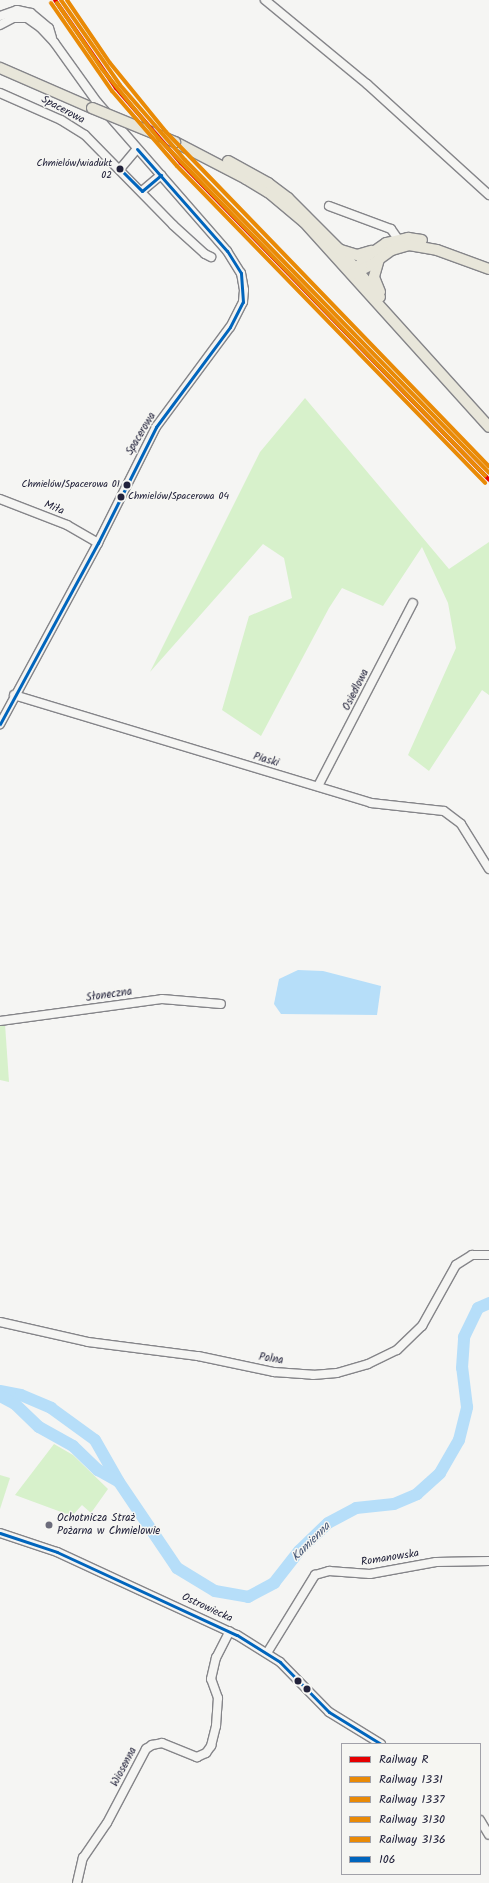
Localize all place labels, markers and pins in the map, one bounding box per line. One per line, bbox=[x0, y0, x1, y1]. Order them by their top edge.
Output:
place label: Chmielów/wiadukt 02 bbox=[36, 157, 112, 180]
marker: Chmielów/wiadukt 02 bbox=[115, 164, 125, 174]
place label: Chmielów/Spacerowa 01 bbox=[21, 479, 120, 491]
marker: Chmielów/Spacerowa 01 bbox=[122, 480, 132, 490]
place label: Chmielów/Spacerowa 04 bbox=[128, 491, 229, 503]
marker: Chmielów/Spacerowa 04 bbox=[116, 492, 126, 502]
place label: Ochotnicza Straż Pożarna w Chmielowie bbox=[57, 1512, 160, 1538]
marker: Ochotnicza Straż Pożarna w Chmielowie bbox=[44, 1520, 54, 1530]
unlabelled marker bbox=[293, 1676, 303, 1686]
unlabelled marker bbox=[302, 1684, 312, 1694]

